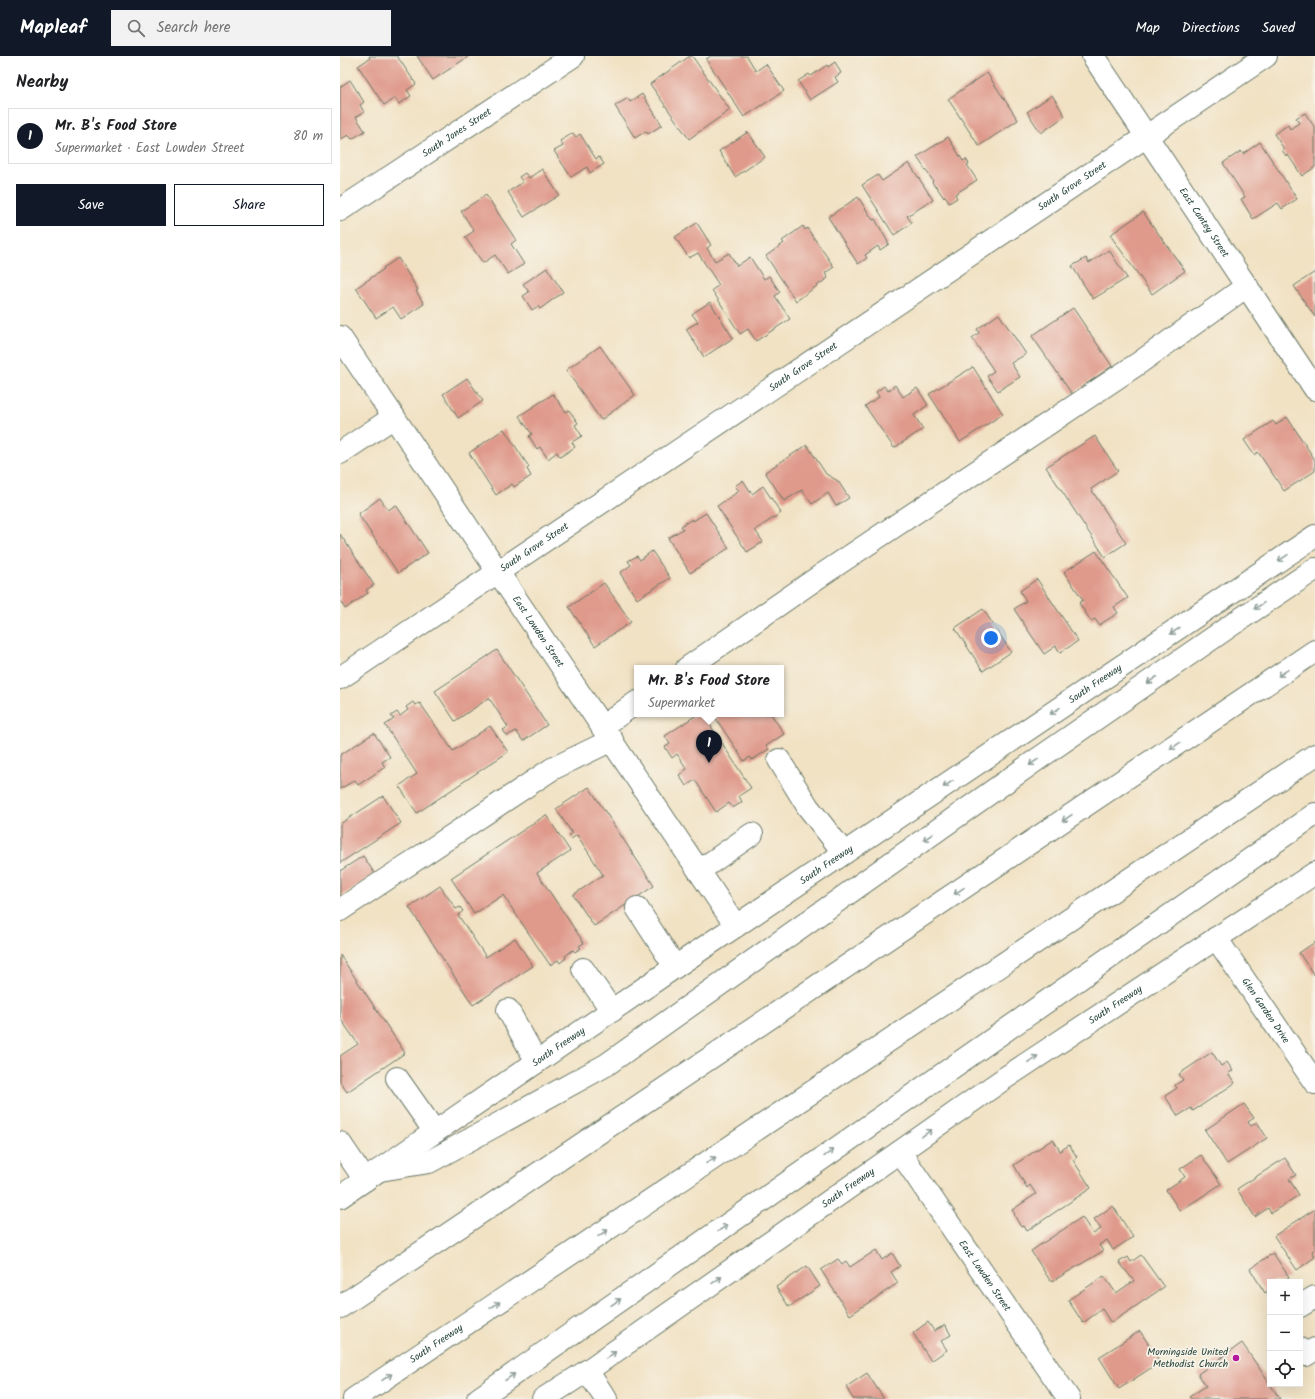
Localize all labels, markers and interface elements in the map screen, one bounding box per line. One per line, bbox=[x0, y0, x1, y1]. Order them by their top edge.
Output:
search box bbox=[111, 10, 391, 46]
text: Mapleaf bbox=[20, 13, 87, 43]
text: Search here bbox=[157, 16, 231, 40]
icon: search bbox=[125, 17, 147, 39]
text: Map bbox=[1135, 17, 1160, 39]
text: Directions bbox=[1182, 17, 1240, 39]
text: Saved bbox=[1262, 17, 1295, 39]
text: Nearby bbox=[16, 69, 68, 96]
street label: South Jones Street bbox=[419, 104, 495, 162]
text: Mr. B's Food Store bbox=[55, 114, 177, 138]
text: 1 bbox=[28, 126, 32, 147]
text: 80 m bbox=[293, 126, 323, 147]
text: Supermarket · East Lowden Street bbox=[55, 138, 244, 159]
street label: South Grove Street bbox=[1034, 157, 1110, 215]
button: Save bbox=[16, 184, 166, 226]
button: Share bbox=[174, 184, 324, 226]
street label: East Cantey Street bbox=[1175, 184, 1233, 261]
street label: South Grove Street bbox=[766, 338, 841, 396]
street label: South Grove Street bbox=[497, 519, 572, 576]
one-way arrow bbox=[1277, 554, 1288, 562]
street label: East Lowden Street bbox=[508, 592, 568, 671]
one-way arrow bbox=[1254, 602, 1265, 610]
one-way arrow bbox=[1170, 627, 1181, 635]
your location bbox=[981, 628, 1001, 648]
street label: South Freeway bbox=[1065, 660, 1126, 708]
popup bbox=[634, 665, 784, 717]
text: Mr. B's Food Store bbox=[648, 669, 770, 693]
one-way arrow bbox=[1277, 669, 1288, 677]
one-way arrow bbox=[1147, 676, 1158, 684]
text: Supermarket bbox=[648, 693, 715, 714]
one-way arrow bbox=[1050, 707, 1061, 715]
pin: 1 bbox=[696, 730, 722, 763]
one-way arrow bbox=[1170, 742, 1181, 750]
one-way arrow bbox=[1028, 758, 1039, 766]
one-way arrow bbox=[942, 780, 953, 788]
one-way arrow bbox=[1062, 814, 1073, 822]
one-way arrow bbox=[922, 833, 933, 841]
street label: South Freeway bbox=[796, 841, 857, 889]
one-way arrow bbox=[954, 887, 965, 895]
street label: Glen Garden Drive bbox=[1237, 975, 1294, 1047]
street label: South Freeway bbox=[1085, 981, 1146, 1029]
street label: South Freeway bbox=[529, 1023, 589, 1071]
one-way arrow bbox=[1028, 1055, 1039, 1063]
one-way arrow bbox=[921, 1129, 932, 1137]
one-way arrow bbox=[824, 1149, 835, 1157]
one-way arrow bbox=[705, 1156, 716, 1164]
street label: South Freeway bbox=[818, 1164, 878, 1212]
one-way arrow bbox=[717, 1224, 728, 1232]
one-way arrow bbox=[597, 1229, 608, 1237]
street label: East Lowden Street bbox=[954, 1237, 1015, 1315]
one-way arrow bbox=[711, 1276, 722, 1284]
map controls bbox=[1267, 1279, 1303, 1387]
button: + bbox=[1267, 1279, 1303, 1315]
one-way arrow bbox=[611, 1298, 622, 1306]
one-way arrow bbox=[489, 1301, 500, 1309]
button: − bbox=[1267, 1315, 1303, 1351]
street label: South Freeway bbox=[406, 1320, 467, 1368]
place label: Morningside United Methodist Church bbox=[1147, 1344, 1229, 1372]
one-way arrow bbox=[605, 1351, 616, 1359]
button: locate bbox=[1267, 1351, 1303, 1387]
marker: Morningside United Methodist Church bbox=[1231, 1353, 1241, 1363]
one-way arrow bbox=[381, 1373, 392, 1381]
one-way arrow bbox=[504, 1373, 515, 1381]

